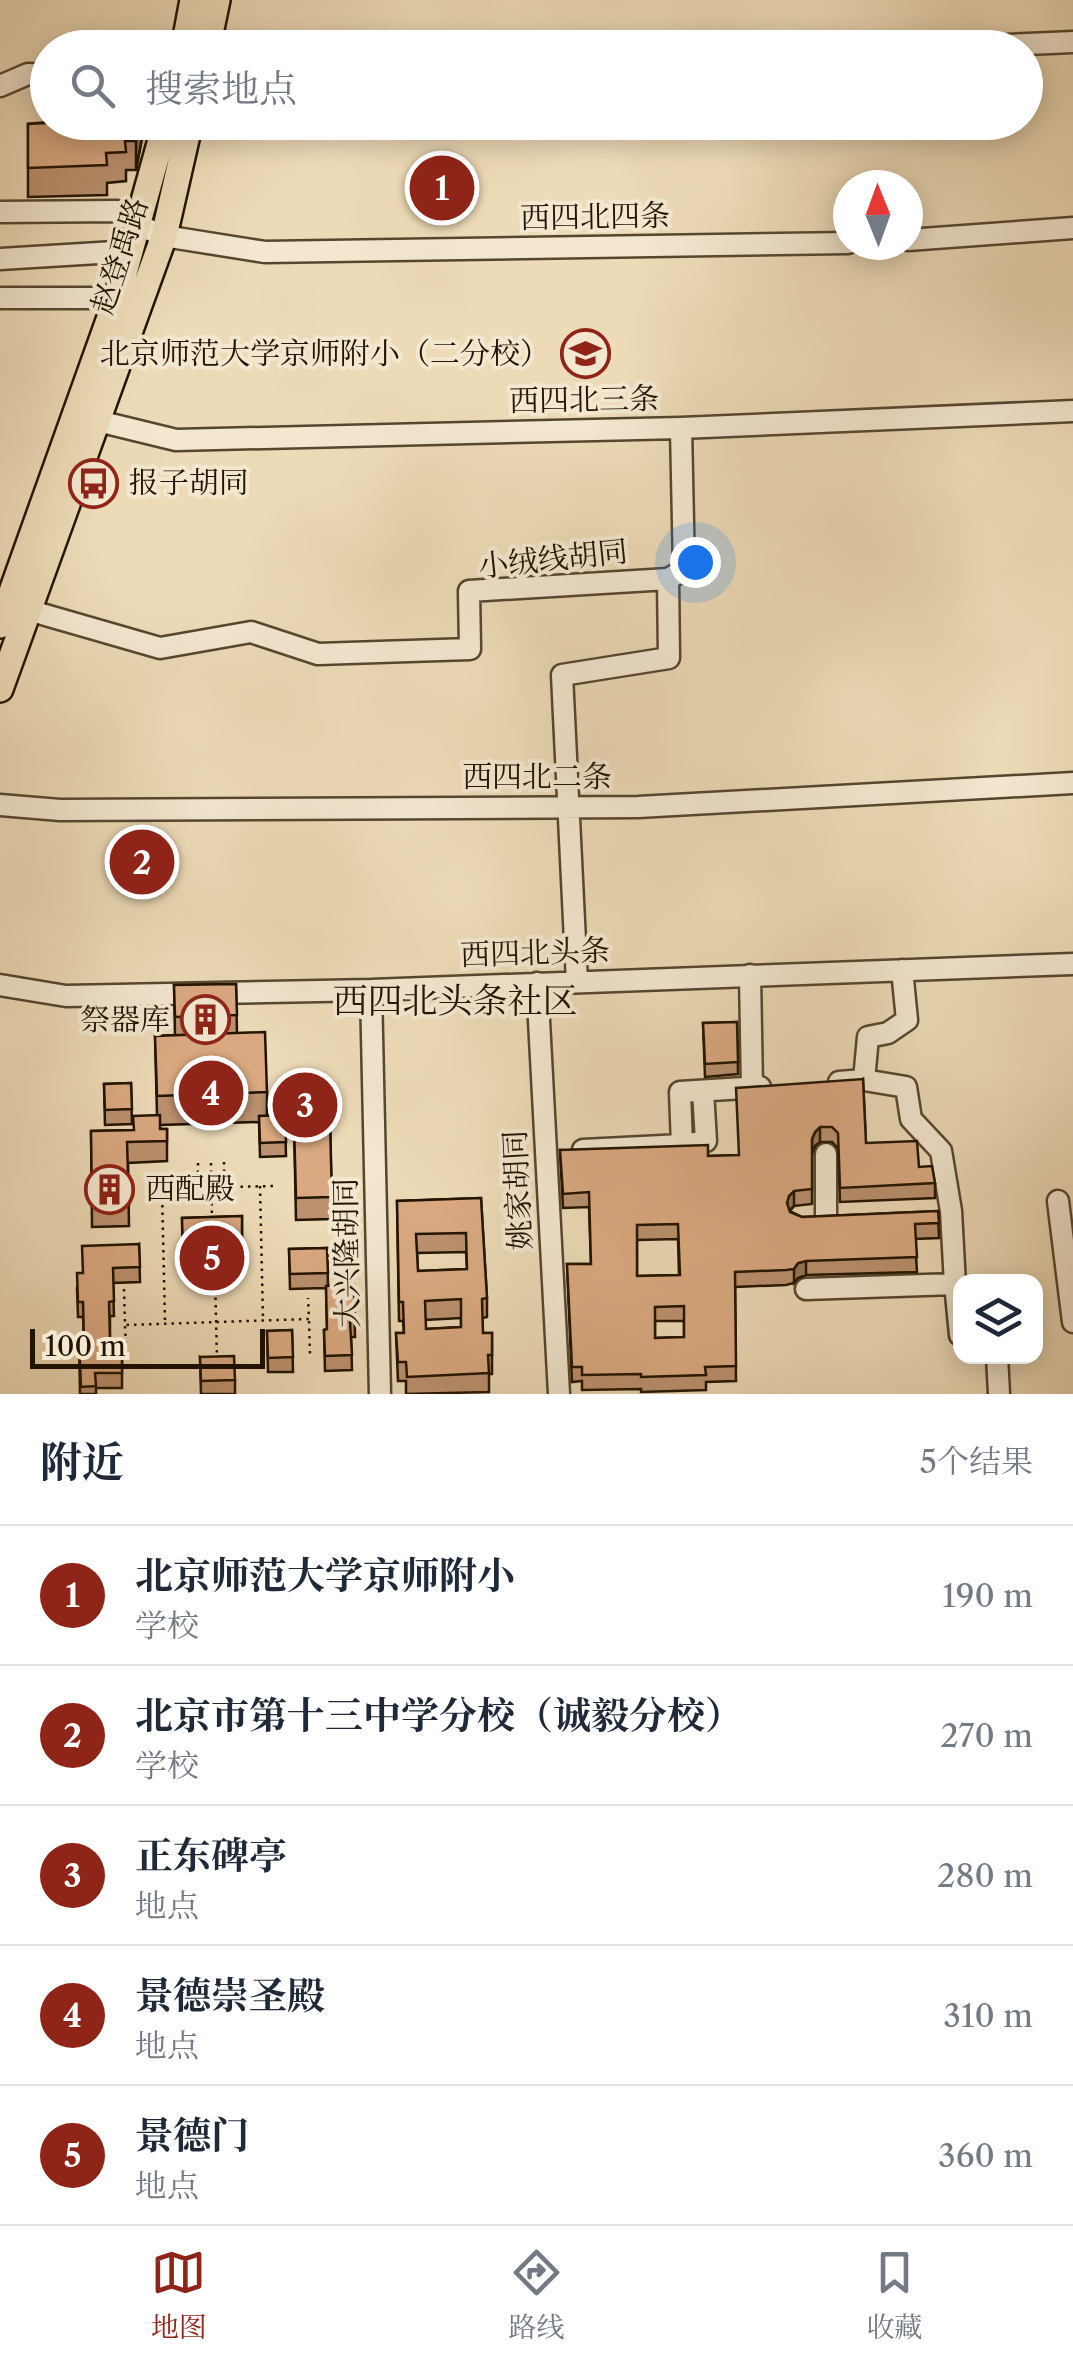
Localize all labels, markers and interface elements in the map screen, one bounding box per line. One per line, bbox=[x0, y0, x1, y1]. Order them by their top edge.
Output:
search box bbox=[30, 30, 1043, 140]
icon: search bbox=[65, 58, 120, 113]
text: 搜索地点 bbox=[145, 65, 297, 112]
pin: 1 bbox=[410, 150, 474, 226]
north arrow bbox=[833, 170, 923, 260]
street label: 赵登禹路 bbox=[83, 193, 156, 319]
street label: 西四北四条 bbox=[520, 197, 670, 236]
school or university icon: 北京师范大学京师附小（二分校） bbox=[559, 328, 611, 380]
place label: 北京师范大学京师附小（二分校） bbox=[100, 335, 550, 372]
street label: 西四北三条 bbox=[509, 380, 659, 419]
bus stop icon: 报子胡同 bbox=[68, 457, 120, 509]
place label: 报子胡同 bbox=[129, 464, 249, 501]
street label: 小绒线胡同 bbox=[476, 532, 629, 585]
your location bbox=[670, 537, 721, 588]
street label: 西四北二条 bbox=[462, 758, 612, 795]
pin: 2 bbox=[110, 824, 174, 900]
street label: 西四北头条 bbox=[459, 931, 611, 974]
district label: 西四北头条社区 bbox=[332, 979, 578, 1022]
building icon: 祭器库 bbox=[179, 994, 231, 1046]
place label: 祭器库 bbox=[80, 1001, 170, 1038]
pin: 4 bbox=[178, 1056, 244, 1130]
pin: 3 bbox=[272, 1068, 338, 1142]
street label: 姚家胡同 bbox=[496, 1129, 539, 1251]
building icon: 西配殿 bbox=[84, 1163, 136, 1215]
place label: 西配殿 bbox=[145, 1170, 235, 1207]
street label: 大兴隆胡同 bbox=[327, 1178, 366, 1328]
pin: 5 bbox=[180, 1220, 244, 1296]
map controls bbox=[953, 1274, 1043, 1364]
button: layers bbox=[953, 1274, 1043, 1364]
scale bar bbox=[30, 1324, 265, 1368]
text: 100 m bbox=[45, 1329, 126, 1363]
text: 附近 bbox=[40, 1436, 124, 1488]
text: 5个结果 bbox=[920, 1442, 1033, 1481]
text: 北京师范大学京师附小 bbox=[135, 1552, 515, 1599]
text: 1 bbox=[65, 1576, 80, 1615]
text: 190 m bbox=[942, 1576, 1033, 1615]
text: 学校 bbox=[135, 1606, 199, 1645]
text: 北京市第十三中学分校（诚毅分校） bbox=[135, 1692, 743, 1739]
text: 2 bbox=[63, 1716, 82, 1755]
text: 270 m bbox=[940, 1716, 1033, 1755]
text: 学校 bbox=[135, 1746, 199, 1785]
text: 正东碑亭 bbox=[135, 1832, 287, 1879]
text: 3 bbox=[63, 1856, 82, 1895]
text: 280 m bbox=[937, 1856, 1033, 1895]
text: 地点 bbox=[135, 1886, 199, 1925]
text: 景德崇圣殿 bbox=[135, 1972, 325, 2019]
text: 4 bbox=[63, 1996, 82, 2035]
text: 310 m bbox=[943, 1996, 1033, 2035]
text: 地点 bbox=[135, 2026, 199, 2065]
text: 景德门 bbox=[135, 2112, 249, 2159]
text: 5 bbox=[64, 2136, 81, 2175]
text: 360 m bbox=[938, 2136, 1033, 2175]
text: 地点 bbox=[135, 2166, 199, 2205]
tab: 地图 bbox=[151, 2245, 207, 2345]
tab: 路线 bbox=[508, 2245, 564, 2345]
tab: 收藏 bbox=[866, 2245, 922, 2345]

